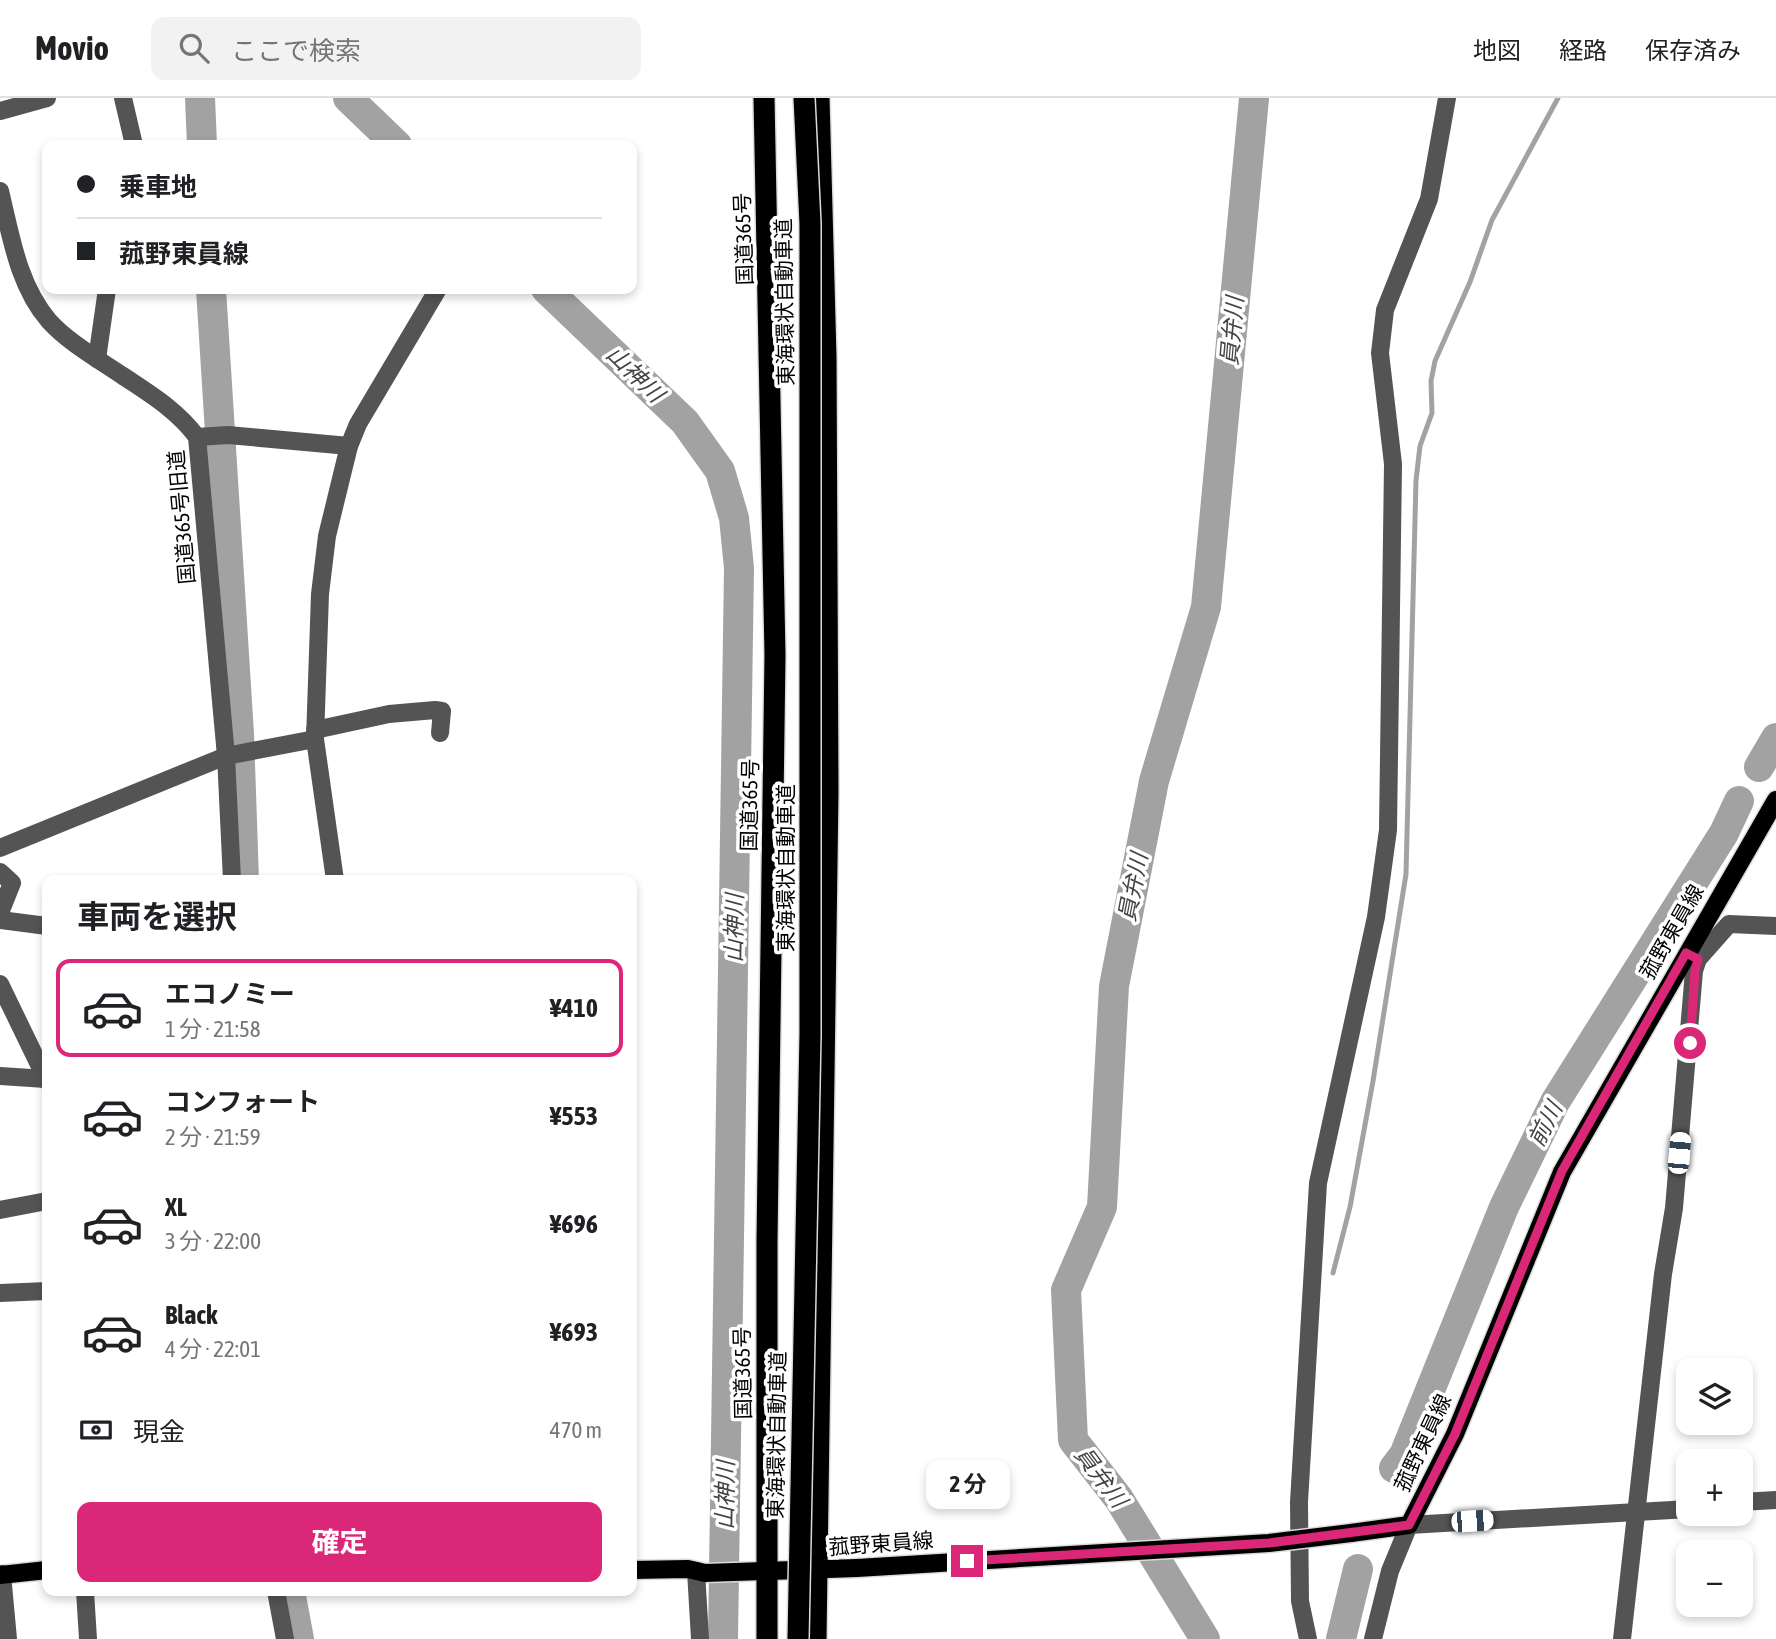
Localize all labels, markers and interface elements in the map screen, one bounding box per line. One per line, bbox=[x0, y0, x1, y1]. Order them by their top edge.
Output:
search box bbox=[151, 17, 641, 80]
text: Movio bbox=[35, 29, 109, 67]
icon: search bbox=[175, 29, 213, 67]
text: ここで検索 bbox=[231, 36, 361, 66]
text: 地図 bbox=[1473, 37, 1521, 64]
text: 経路 bbox=[1559, 37, 1607, 64]
text: 保存済み bbox=[1645, 37, 1741, 64]
text: 乗車地 bbox=[119, 172, 197, 202]
street label: 国道365号 bbox=[729, 192, 757, 286]
street label: 東海環状自動車道 bbox=[771, 218, 797, 386]
text: 菰野東員線 bbox=[119, 239, 249, 269]
water label: 員弁川 bbox=[1216, 293, 1248, 367]
water label: 山神川 bbox=[601, 341, 671, 409]
street label: 国道365号旧道 bbox=[163, 449, 199, 585]
street label: 国道365号 bbox=[736, 758, 762, 851]
street label: 東海環状自動車道 bbox=[773, 784, 797, 952]
water label: 員弁川 bbox=[1114, 848, 1153, 923]
street label: 菰野東員線 bbox=[1634, 880, 1708, 983]
water label: 山神川 bbox=[720, 890, 748, 963]
text: 車両を選択 bbox=[77, 898, 237, 935]
icon: car bbox=[81, 977, 144, 1040]
text: エコノミー bbox=[165, 979, 295, 1009]
text: ¥410 bbox=[550, 993, 598, 1023]
text: 1 分 · 21:58 bbox=[165, 1016, 261, 1042]
route start bbox=[1674, 1027, 1706, 1059]
icon: car bbox=[81, 1085, 144, 1148]
text: コンフォート bbox=[165, 1087, 320, 1117]
water label: 前川 bbox=[1523, 1095, 1568, 1150]
text: ¥553 bbox=[550, 1101, 598, 1131]
text: 2 分 · 21:59 bbox=[165, 1124, 261, 1150]
car bbox=[1667, 1131, 1692, 1175]
text: XL bbox=[165, 1192, 187, 1222]
icon: car bbox=[81, 1193, 144, 1256]
text: ¥696 bbox=[550, 1209, 598, 1239]
text: 3 分 · 22:00 bbox=[165, 1228, 261, 1254]
text: Black bbox=[165, 1300, 217, 1330]
icon: car bbox=[81, 1301, 144, 1364]
text: ¥693 bbox=[550, 1317, 598, 1347]
street label: 国道365号 bbox=[729, 1327, 755, 1420]
text: 4 分 · 22:01 bbox=[165, 1336, 261, 1362]
street label: 東海環状自動車道 bbox=[763, 1351, 789, 1519]
map controls bbox=[1676, 1358, 1753, 1617]
button: layers bbox=[1676, 1358, 1753, 1435]
street label: 菰野東員線 bbox=[1389, 1390, 1455, 1495]
icon: cash bbox=[77, 1411, 115, 1449]
text: 現金 bbox=[133, 1417, 185, 1447]
text: 470 m bbox=[550, 1417, 602, 1443]
water label: 員弁川 bbox=[1070, 1442, 1134, 1515]
button: + bbox=[1676, 1449, 1753, 1526]
water label: 山神川 bbox=[711, 1457, 739, 1530]
callout: 2 分 bbox=[925, 1460, 1009, 1508]
text: 2 分 bbox=[950, 1471, 986, 1497]
button: 確定 bbox=[77, 1502, 602, 1582]
car bbox=[1451, 1509, 1494, 1533]
street label: 菰野東員線 bbox=[828, 1527, 934, 1559]
button: − bbox=[1676, 1540, 1753, 1617]
route end bbox=[951, 1545, 983, 1577]

